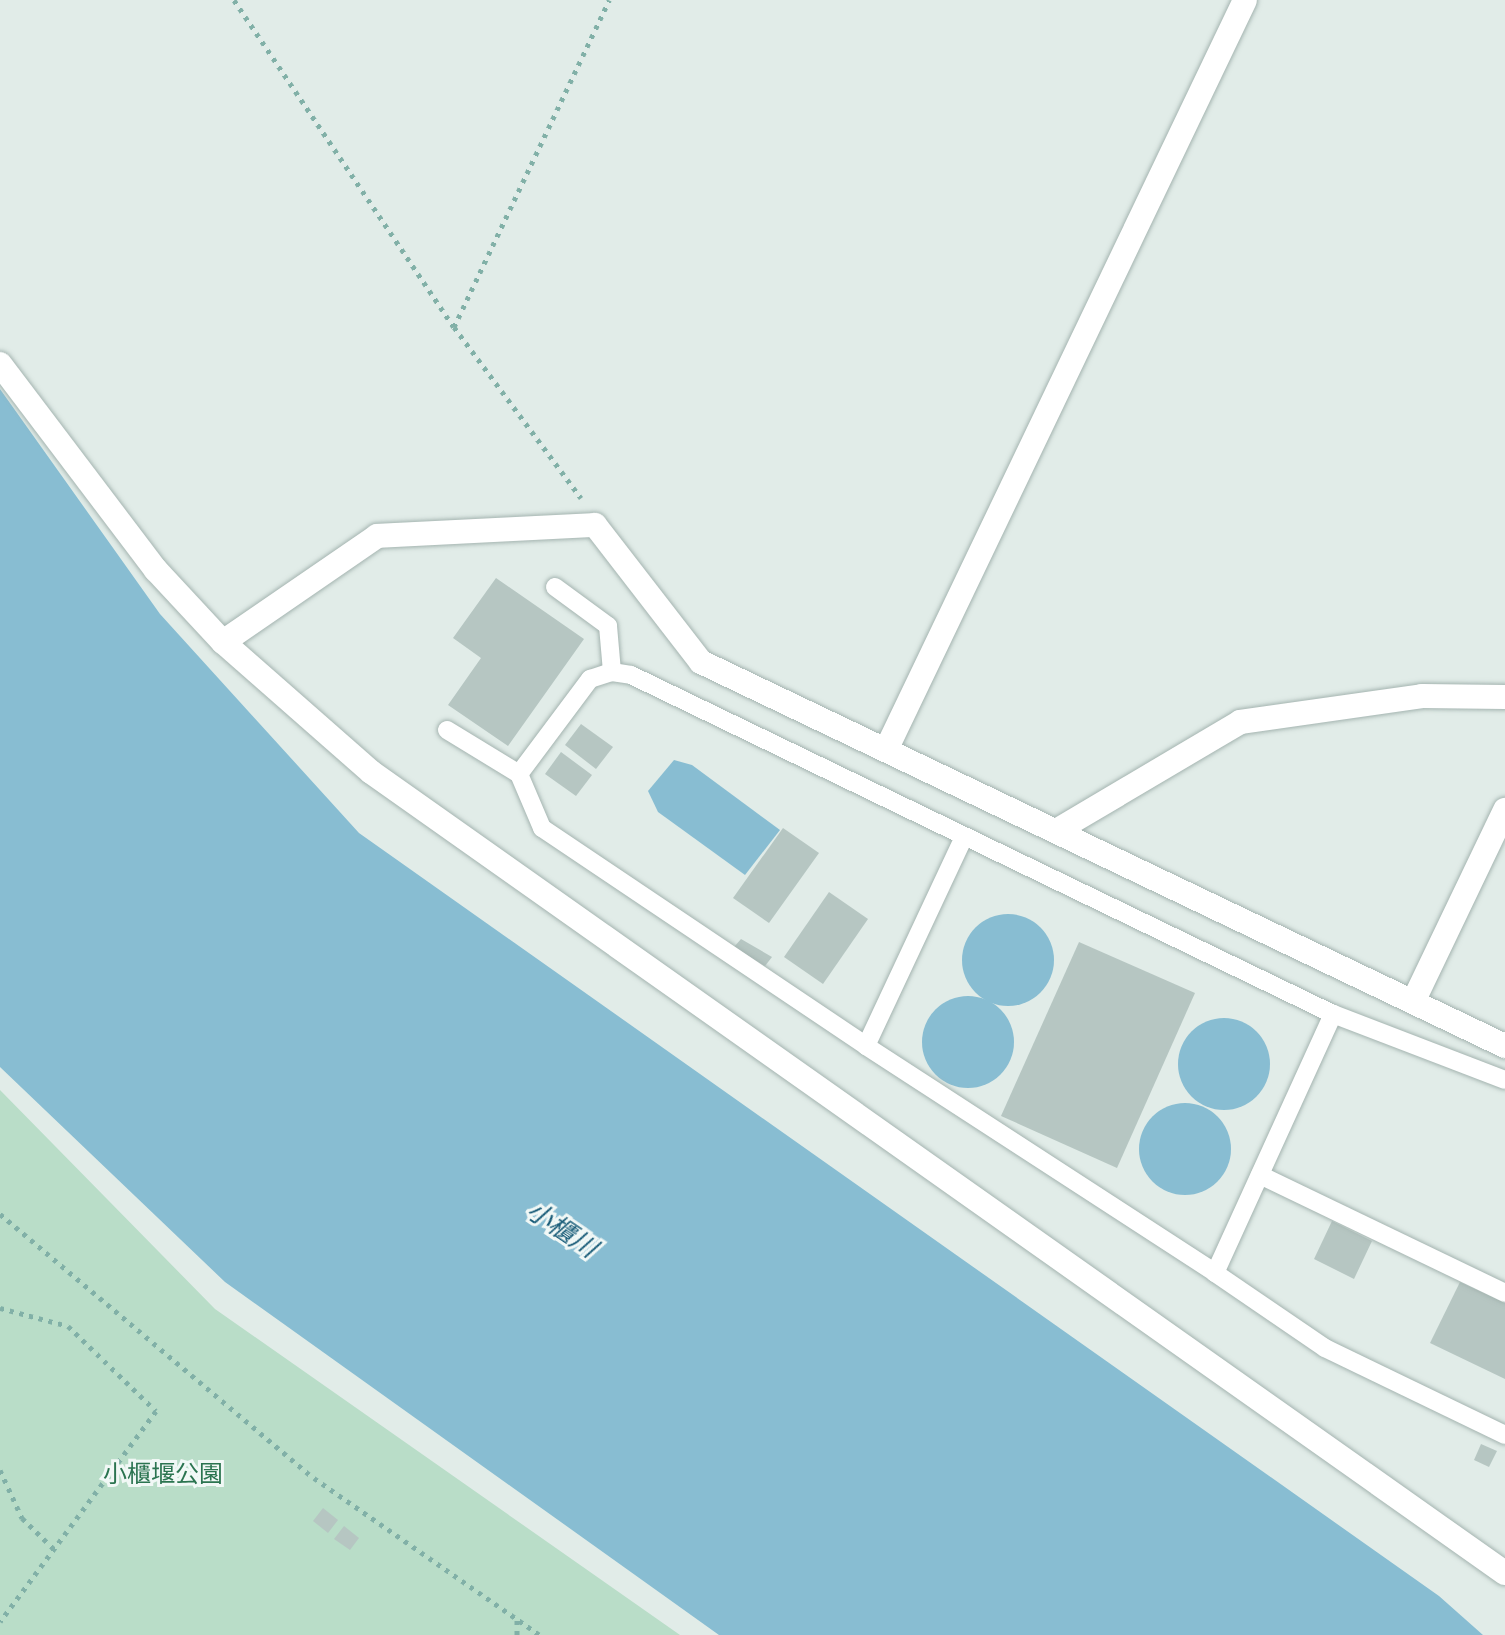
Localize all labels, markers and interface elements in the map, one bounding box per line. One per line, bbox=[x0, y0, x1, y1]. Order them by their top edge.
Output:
water label: 小櫃川 bbox=[521, 1194, 603, 1264]
park label: 小櫃堰公園 bbox=[103, 1459, 223, 1487]

